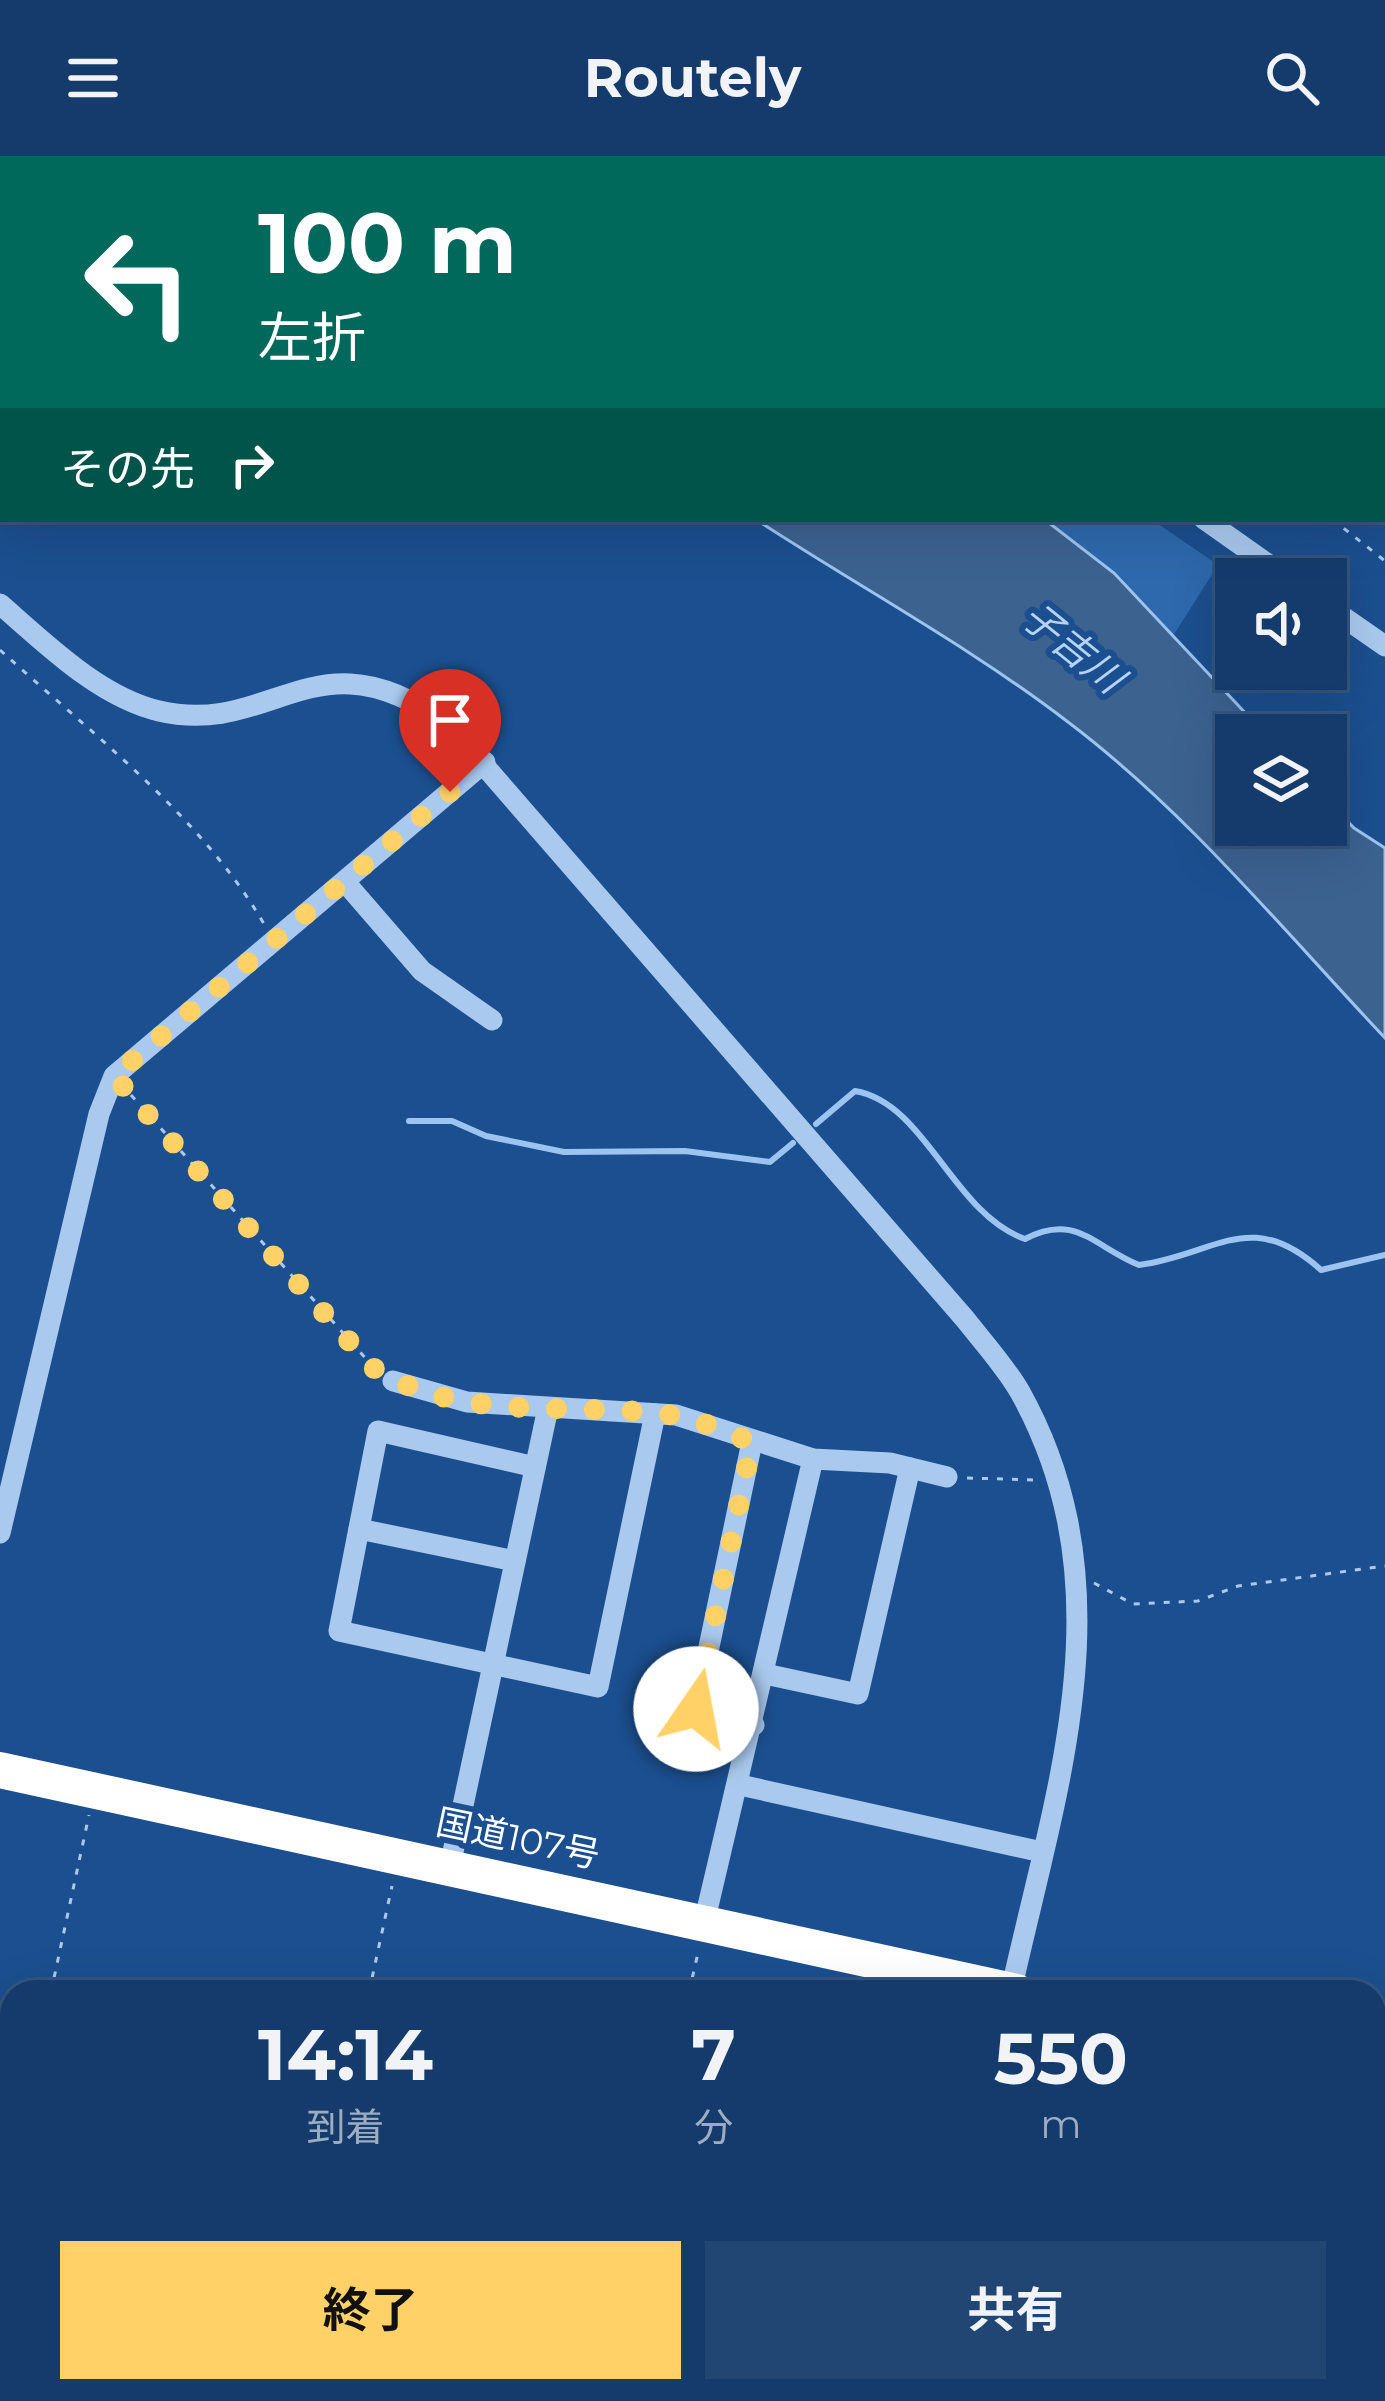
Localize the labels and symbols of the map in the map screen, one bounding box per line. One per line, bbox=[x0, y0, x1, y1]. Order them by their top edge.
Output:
water label: 子吉川 bbox=[1012, 592, 1137, 705]
pin bbox=[399, 669, 501, 792]
position arrow bbox=[633, 1646, 759, 1772]
street label: 国道107号 bbox=[432, 1799, 604, 1877]

